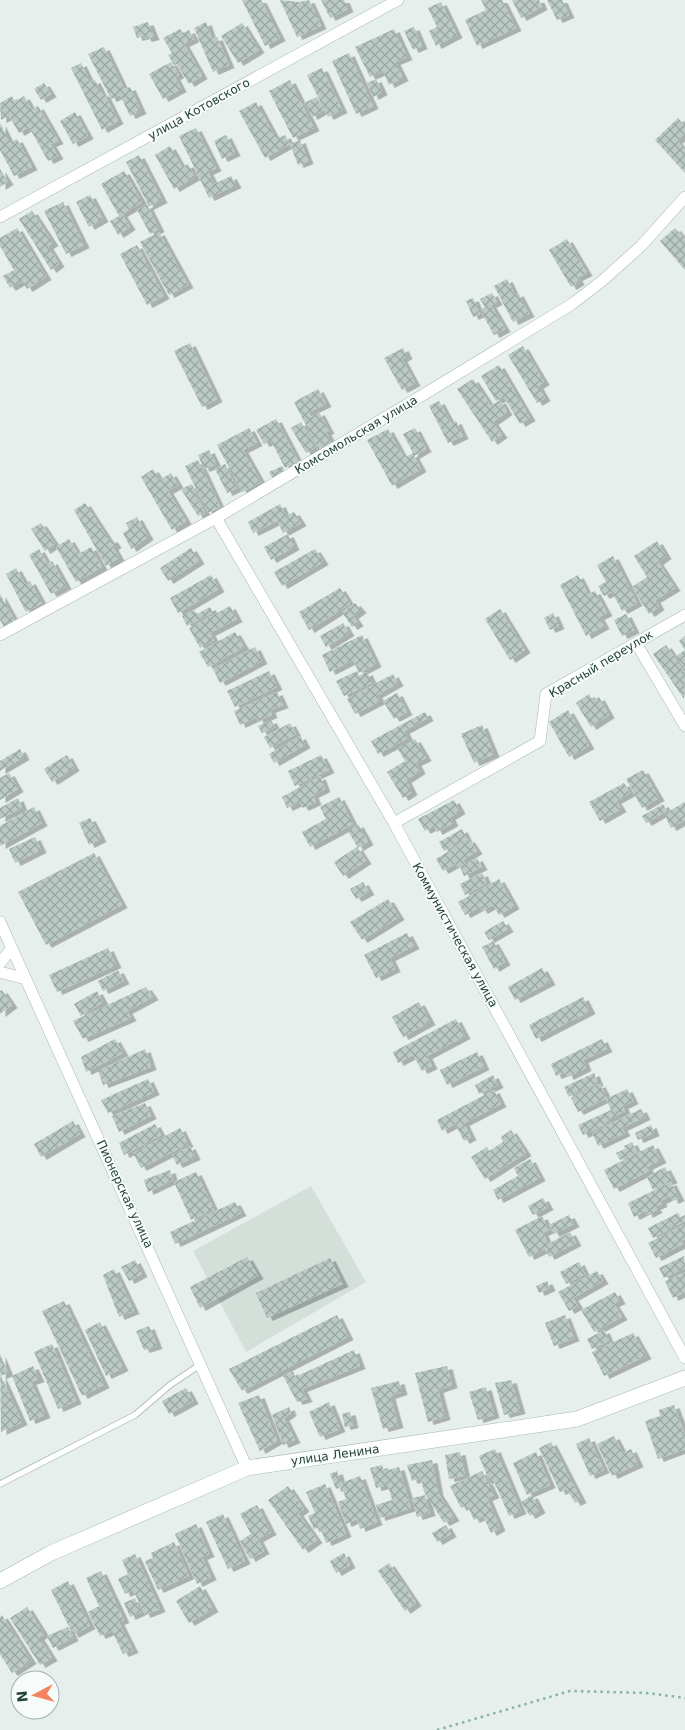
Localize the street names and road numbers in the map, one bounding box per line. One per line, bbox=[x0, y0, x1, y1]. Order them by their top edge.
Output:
street label: улица Котовского bbox=[146, 75, 252, 143]
street label: Комсомольская улица bbox=[292, 393, 420, 477]
street label: Красный переулок bbox=[547, 627, 655, 701]
street label: Коммунистическая улица bbox=[409, 860, 501, 1010]
street label: Пионерская улица bbox=[94, 1138, 156, 1250]
street label: улица Ленина bbox=[290, 1442, 380, 1468]

